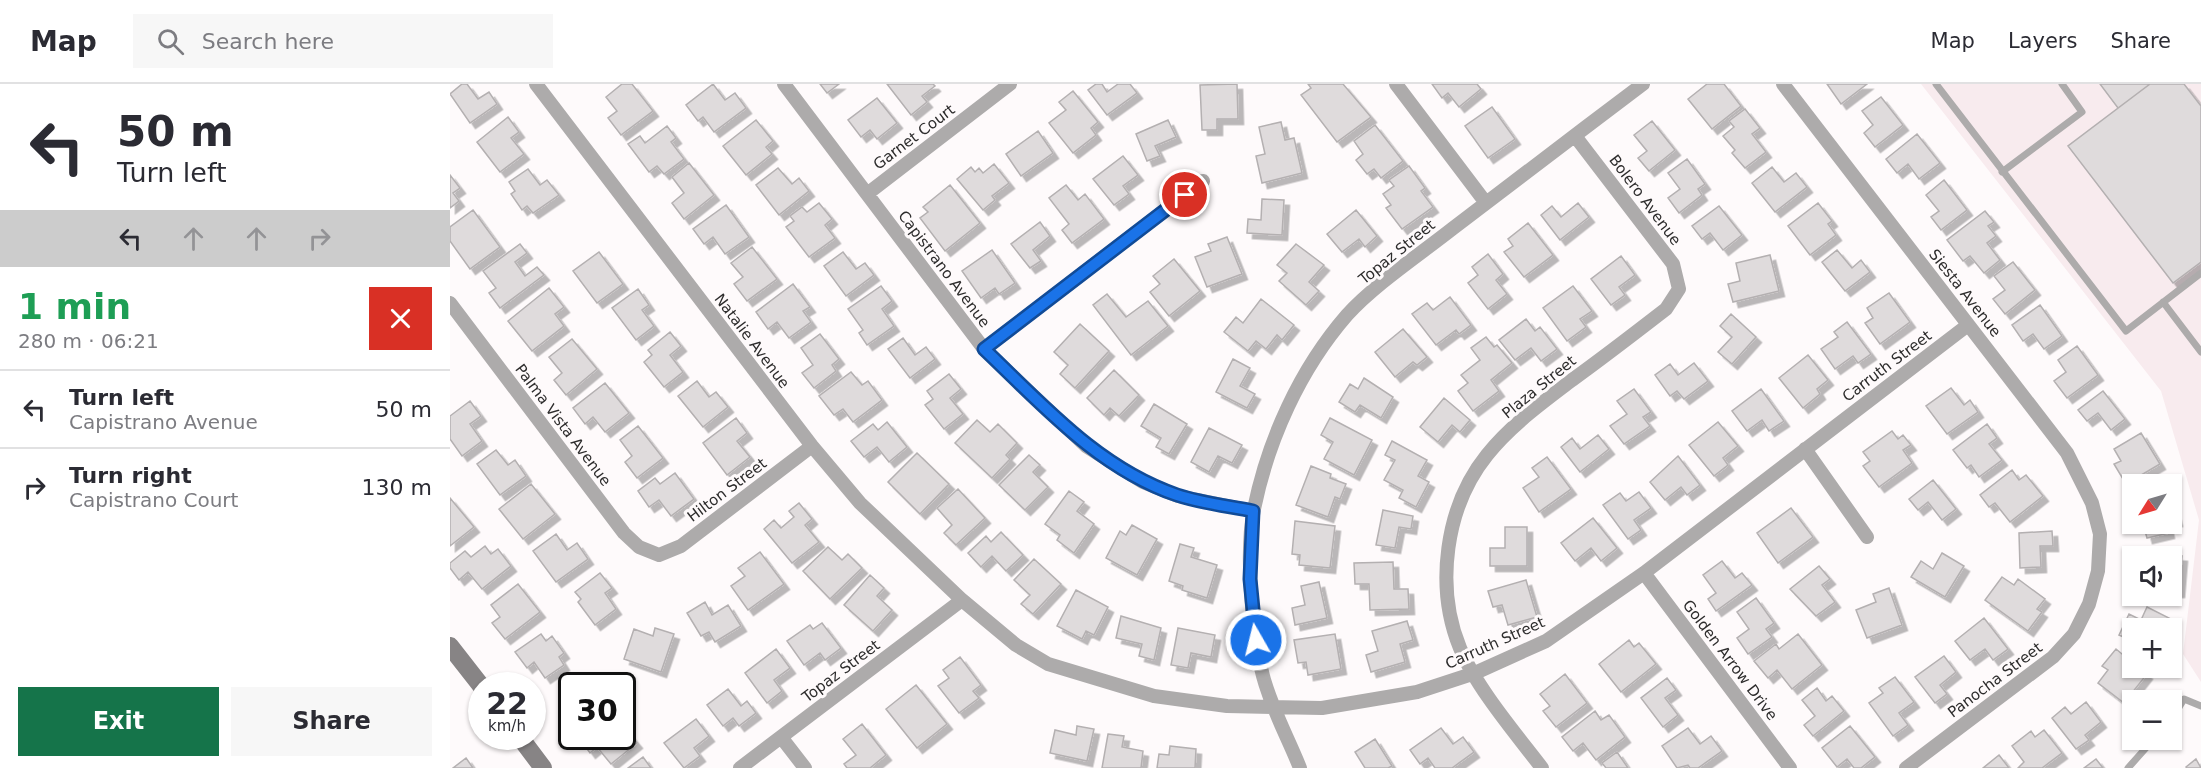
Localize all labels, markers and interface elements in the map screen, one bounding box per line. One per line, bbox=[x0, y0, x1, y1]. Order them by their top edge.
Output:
search box bbox=[133, 14, 553, 68]
text: Map bbox=[30, 25, 97, 58]
icon: search bbox=[154, 25, 187, 58]
text: Search here bbox=[202, 29, 334, 54]
text: Map bbox=[1931, 29, 1975, 53]
text: Layers bbox=[2008, 29, 2077, 53]
text: Share bbox=[2110, 29, 2171, 53]
street label: Garnet Court bbox=[870, 100, 958, 173]
text: 50 m bbox=[117, 107, 234, 156]
icon: left bbox=[18, 108, 96, 186]
street label: Bolero Avenue bbox=[1605, 151, 1685, 249]
text: Turn left bbox=[117, 157, 227, 188]
pin bbox=[1159, 169, 1210, 220]
icon: arrive bbox=[1168, 178, 1201, 211]
street label: Capistrano Avenue bbox=[894, 207, 994, 331]
street label: Topaz Street bbox=[1355, 216, 1439, 289]
icon: left bbox=[114, 222, 147, 255]
icon: ahead bbox=[177, 222, 210, 255]
icon: ahead bbox=[240, 222, 273, 255]
icon: right bbox=[303, 222, 336, 255]
street label: Siesta Avenue bbox=[1925, 246, 2005, 340]
text: 1 min bbox=[18, 286, 131, 327]
button: close bbox=[369, 287, 432, 350]
street label: Natalie Avenue bbox=[711, 290, 793, 392]
street label: Carruth Street bbox=[1839, 327, 1935, 405]
text: 280 m · 06:21 bbox=[18, 329, 159, 353]
street label: Plaza Street bbox=[1498, 352, 1580, 422]
street label: Palma Vista Avenue bbox=[511, 361, 615, 489]
text: Turn left bbox=[69, 385, 174, 410]
icon: left bbox=[18, 393, 51, 426]
text: 50 m bbox=[376, 397, 432, 422]
text: Capistrano Avenue bbox=[69, 410, 258, 434]
street label: Hilton Street bbox=[684, 454, 770, 526]
text: Turn right bbox=[69, 463, 192, 488]
icon: right bbox=[18, 471, 51, 504]
north arrow bbox=[2122, 474, 2182, 534]
map controls bbox=[2122, 474, 2182, 750]
text: 130 m bbox=[362, 475, 432, 500]
text: Capistrano Court bbox=[69, 488, 238, 512]
button: sound bbox=[2122, 546, 2182, 606]
street label: Golden Arrow Drive bbox=[1679, 596, 1781, 724]
position arrow bbox=[1224, 608, 1288, 672]
street label: Carruth Street bbox=[1442, 613, 1548, 673]
button: + bbox=[2122, 618, 2182, 678]
street label: Topaz Street bbox=[798, 636, 884, 707]
street label: Panocha Street bbox=[1944, 639, 2046, 721]
speed limit sign: 30 bbox=[558, 672, 636, 750]
text: 22 bbox=[486, 686, 528, 721]
button: Exit bbox=[18, 687, 219, 756]
button: Share bbox=[231, 687, 432, 756]
button: − bbox=[2122, 690, 2182, 750]
text: km/h bbox=[488, 717, 526, 735]

